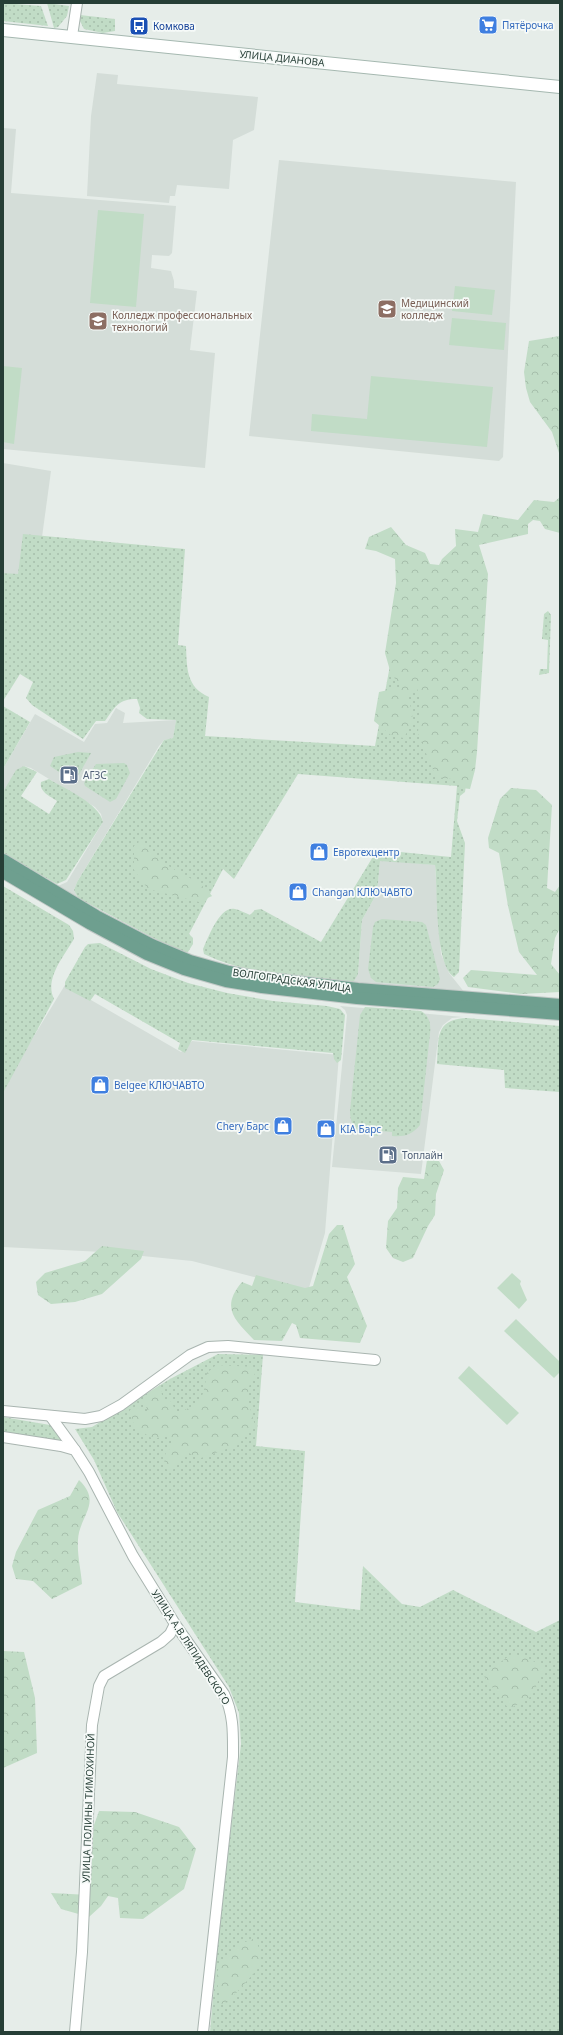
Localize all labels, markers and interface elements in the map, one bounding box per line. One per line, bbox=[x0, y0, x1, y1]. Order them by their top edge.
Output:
supermarket icon: Пятёрочка bbox=[477, 14, 499, 36]
bus stop icon: Комкова bbox=[128, 15, 150, 37]
place label: Пятёрочка bbox=[502, 18, 554, 32]
place label: Комкова bbox=[153, 19, 195, 33]
street label: УЛИЦА ДИАНОВА bbox=[239, 47, 326, 69]
place label: Медицинский колледж bbox=[401, 296, 469, 322]
school or university icon: Медицинский колледж bbox=[376, 298, 398, 320]
place label: Колледж профессиональных технологий bbox=[112, 308, 253, 334]
school or university icon: Колледж профессиональных технологий bbox=[87, 310, 109, 332]
fuel station icon: АГЗС bbox=[58, 764, 80, 786]
place label: АГЗС bbox=[83, 768, 107, 782]
shop icon: Евротехцентр bbox=[308, 841, 330, 863]
place label: Евротехцентр bbox=[333, 845, 400, 859]
shop icon: Changan КЛЮЧАВТО bbox=[287, 881, 309, 903]
place label: Changan КЛЮЧАВТО bbox=[312, 885, 413, 899]
street label: ВОЛГОГРАДСКАЯ УЛИЦА bbox=[232, 965, 353, 995]
shop icon: Belgee КЛЮЧАВТО bbox=[89, 1074, 111, 1096]
place label: Belgee КЛЮЧАВТО bbox=[114, 1078, 205, 1092]
shop icon: Chery Барс bbox=[272, 1115, 294, 1137]
shop icon: KIA Барс bbox=[315, 1118, 337, 1140]
place label: Chery Барс bbox=[216, 1119, 269, 1133]
place label: KIA Барс bbox=[340, 1122, 381, 1136]
fuel station icon: Топлайн bbox=[377, 1144, 399, 1166]
place label: Топлайн bbox=[402, 1148, 443, 1162]
street label: УЛИЦА А.В.ЛЯПИДЕВСКОГО bbox=[148, 1587, 234, 1708]
street label: УЛИЦА ПОЛИНЫ ТИМОХИНОЙ bbox=[78, 1733, 98, 1883]

